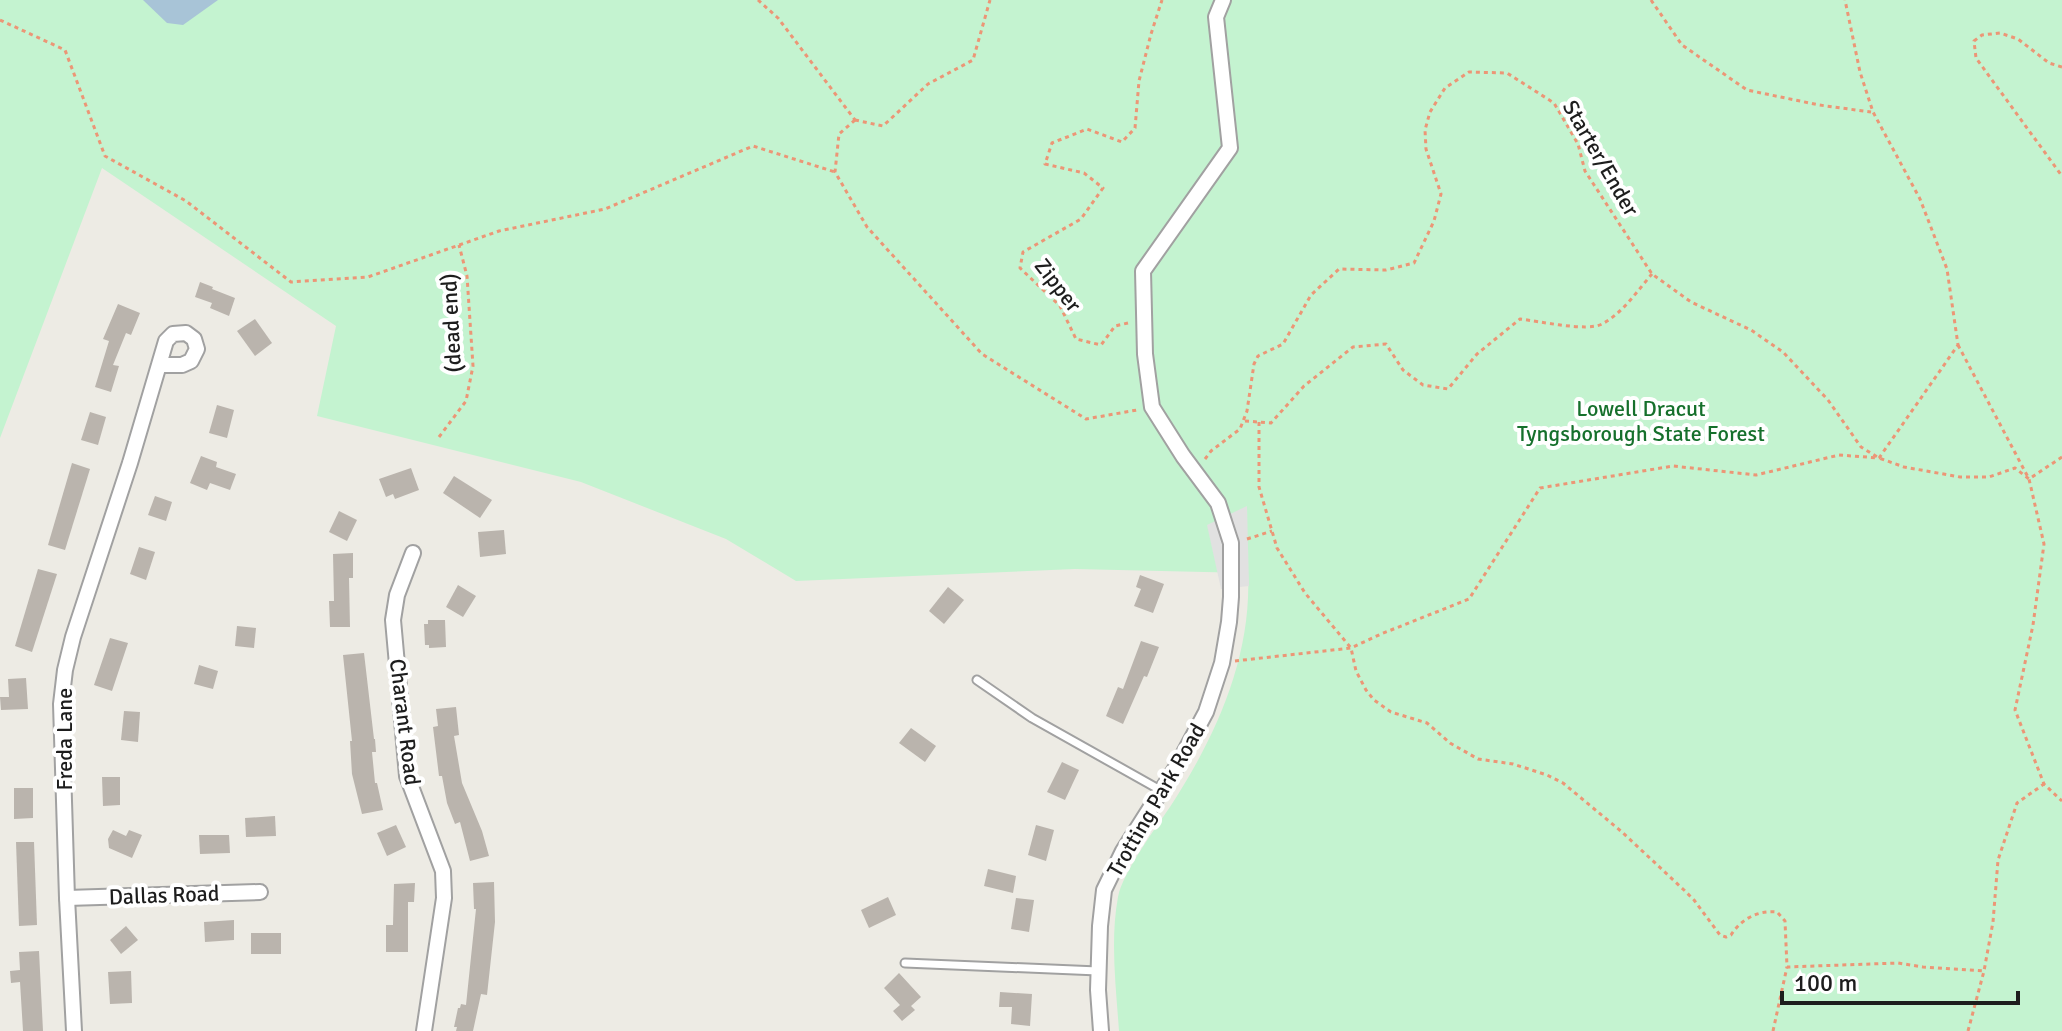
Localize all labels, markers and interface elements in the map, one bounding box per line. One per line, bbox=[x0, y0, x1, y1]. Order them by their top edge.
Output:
street label: Starter/Ender bbox=[1557, 95, 1645, 221]
street label: Zipper bbox=[1029, 253, 1087, 317]
street label: (dead end) bbox=[435, 273, 467, 373]
park label: Lowell Dracut Tyngsborough State Forest bbox=[1517, 395, 1765, 447]
street label: Charant Road bbox=[384, 657, 426, 787]
street label: Freda Lane bbox=[51, 688, 78, 790]
street label: Trotting Park Road bbox=[1101, 718, 1211, 882]
street label: Dallas Road bbox=[108, 880, 220, 910]
scale bar bbox=[1782, 955, 2018, 1005]
text: 100 m bbox=[1794, 968, 1857, 998]

